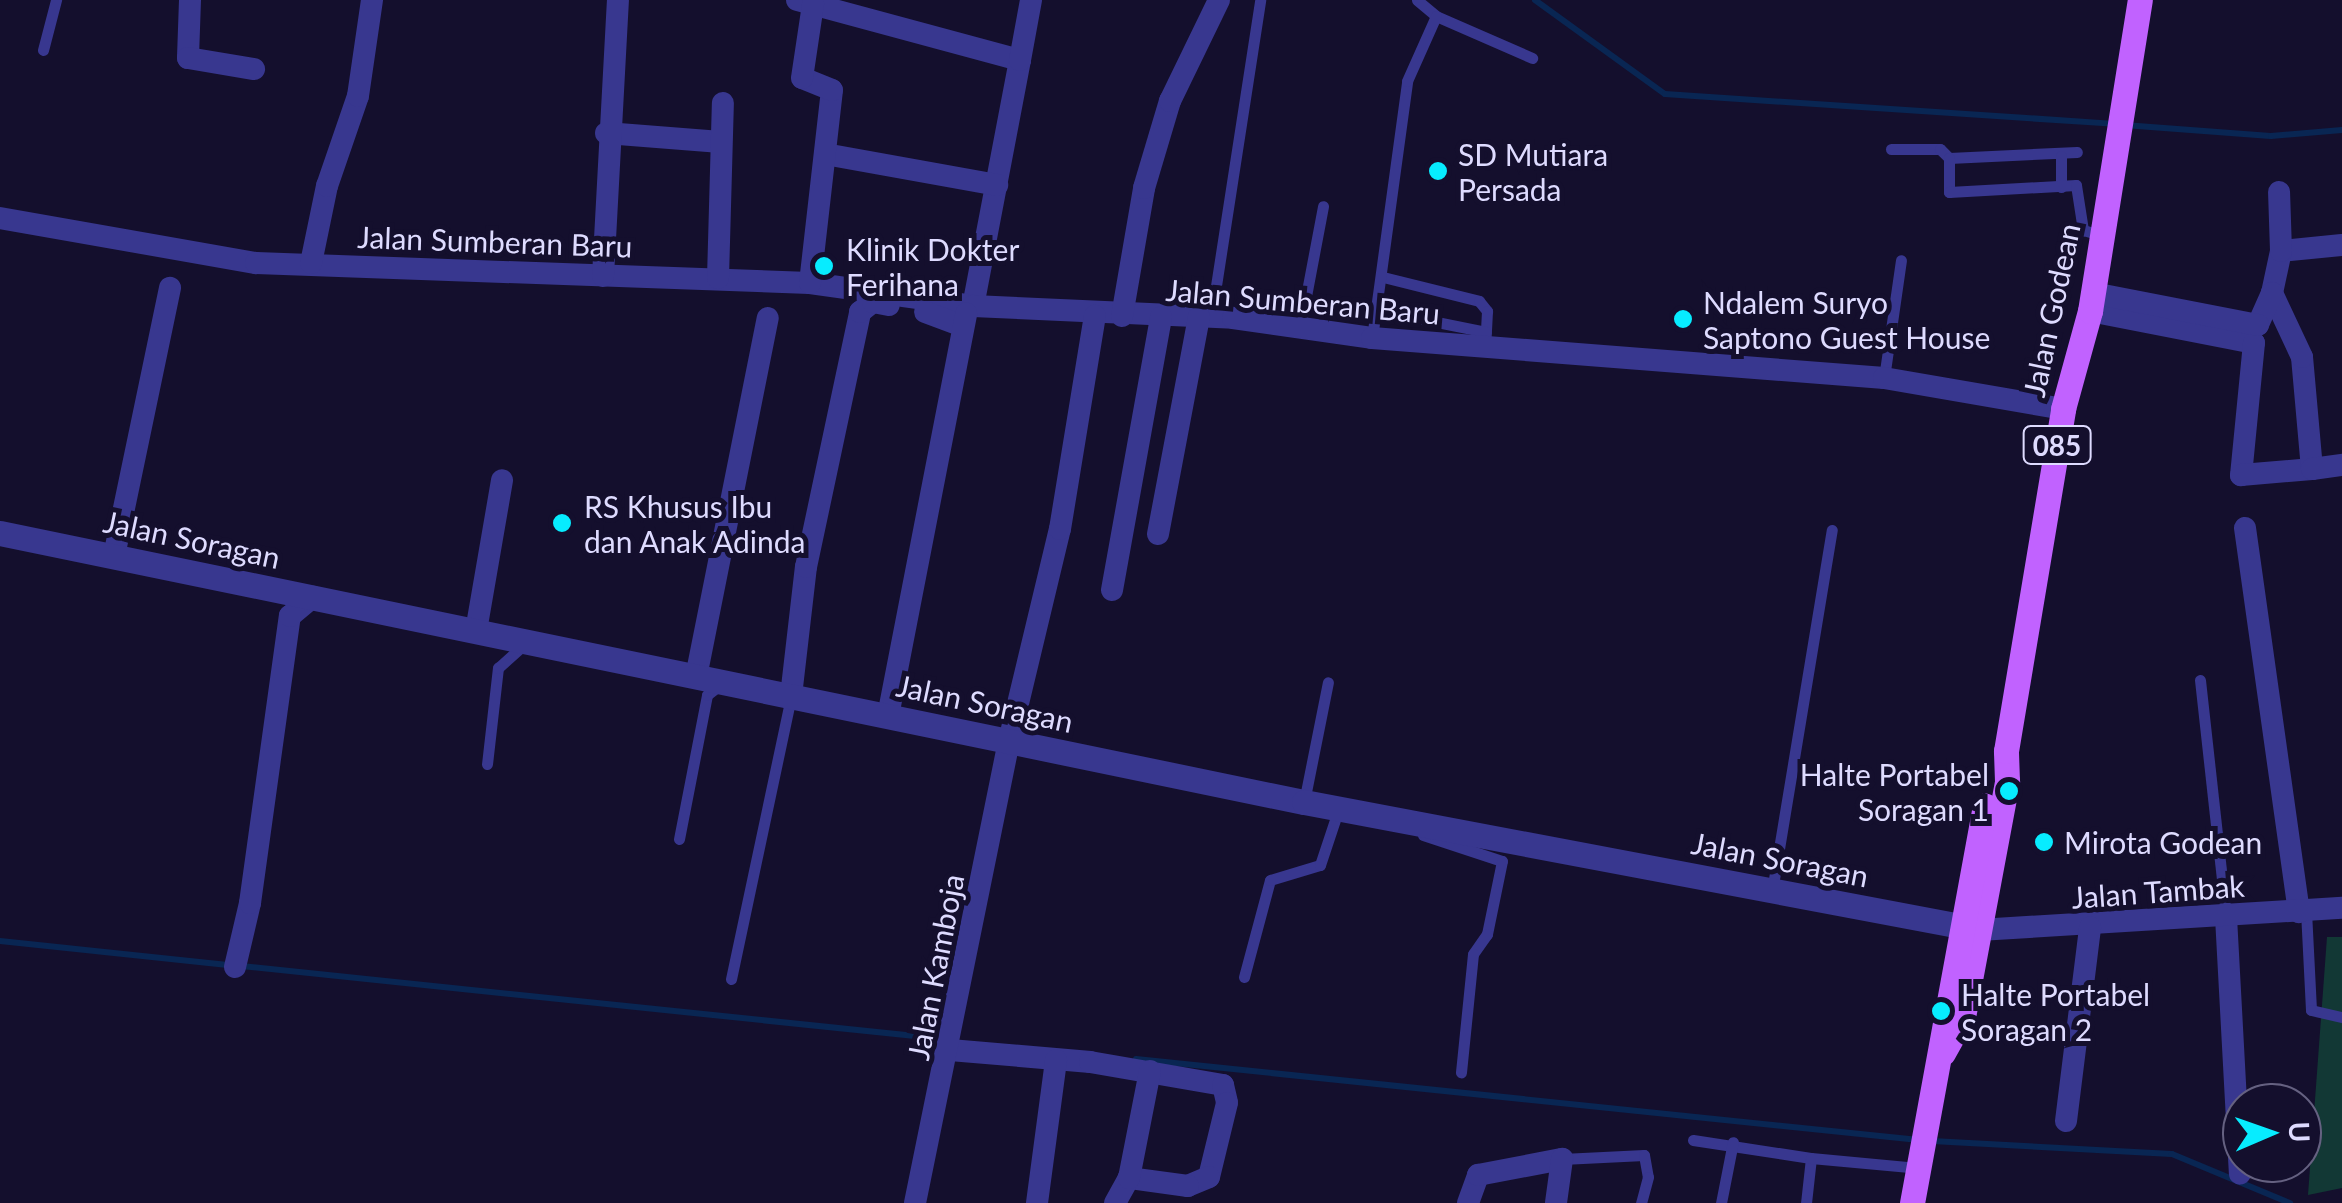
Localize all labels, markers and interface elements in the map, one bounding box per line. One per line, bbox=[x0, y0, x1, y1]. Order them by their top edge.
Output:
place label: SD Mutiara Persada bbox=[1458, 136, 1608, 206]
marker: SD Mutiara Persada bbox=[1427, 160, 1449, 182]
street label: Jalan Sumberan Baru bbox=[357, 218, 633, 264]
street label: Jalan Godean bbox=[2015, 220, 2087, 400]
place label: Klinik Dokter Ferihana bbox=[846, 231, 1019, 302]
marker: Klinik Dokter Ferihana bbox=[811, 253, 837, 279]
street label: Jalan Sumberan Baru bbox=[1164, 271, 1442, 331]
place label: Ndalem Suryo Saptono Guest House bbox=[1703, 284, 1990, 354]
marker: Ndalem Suryo Saptono Guest House bbox=[1672, 308, 1694, 330]
road number: 085 bbox=[2022, 422, 2092, 468]
place label: RS Khusus Ibu dan Anak Adinda bbox=[584, 488, 807, 558]
street label: Jalan Soragan bbox=[101, 503, 283, 575]
marker: RS Khusus Ibu dan Anak Adinda bbox=[549, 510, 575, 536]
street label: Jalan Soragan bbox=[894, 667, 1076, 739]
place label: Halte Portabel Soragan 1 bbox=[1800, 756, 1989, 826]
marker: Halte Portabel Soragan 1 bbox=[1998, 780, 2020, 802]
street label: Jalan Soragan bbox=[1688, 824, 1872, 894]
place label: Mirota Godean bbox=[2064, 824, 2262, 860]
marker: Mirota Godean bbox=[2033, 831, 2055, 853]
street label: Jalan Tambak bbox=[2070, 867, 2246, 915]
street label: Jalan Kamboja bbox=[899, 871, 971, 1063]
place label: Halte Portabel Soragan 2 bbox=[1961, 976, 2150, 1046]
marker: Halte Portabel Soragan 2 bbox=[1930, 1000, 1952, 1022]
north arrow bbox=[2222, 1083, 2322, 1183]
text: U bbox=[2283, 1121, 2317, 1143]

